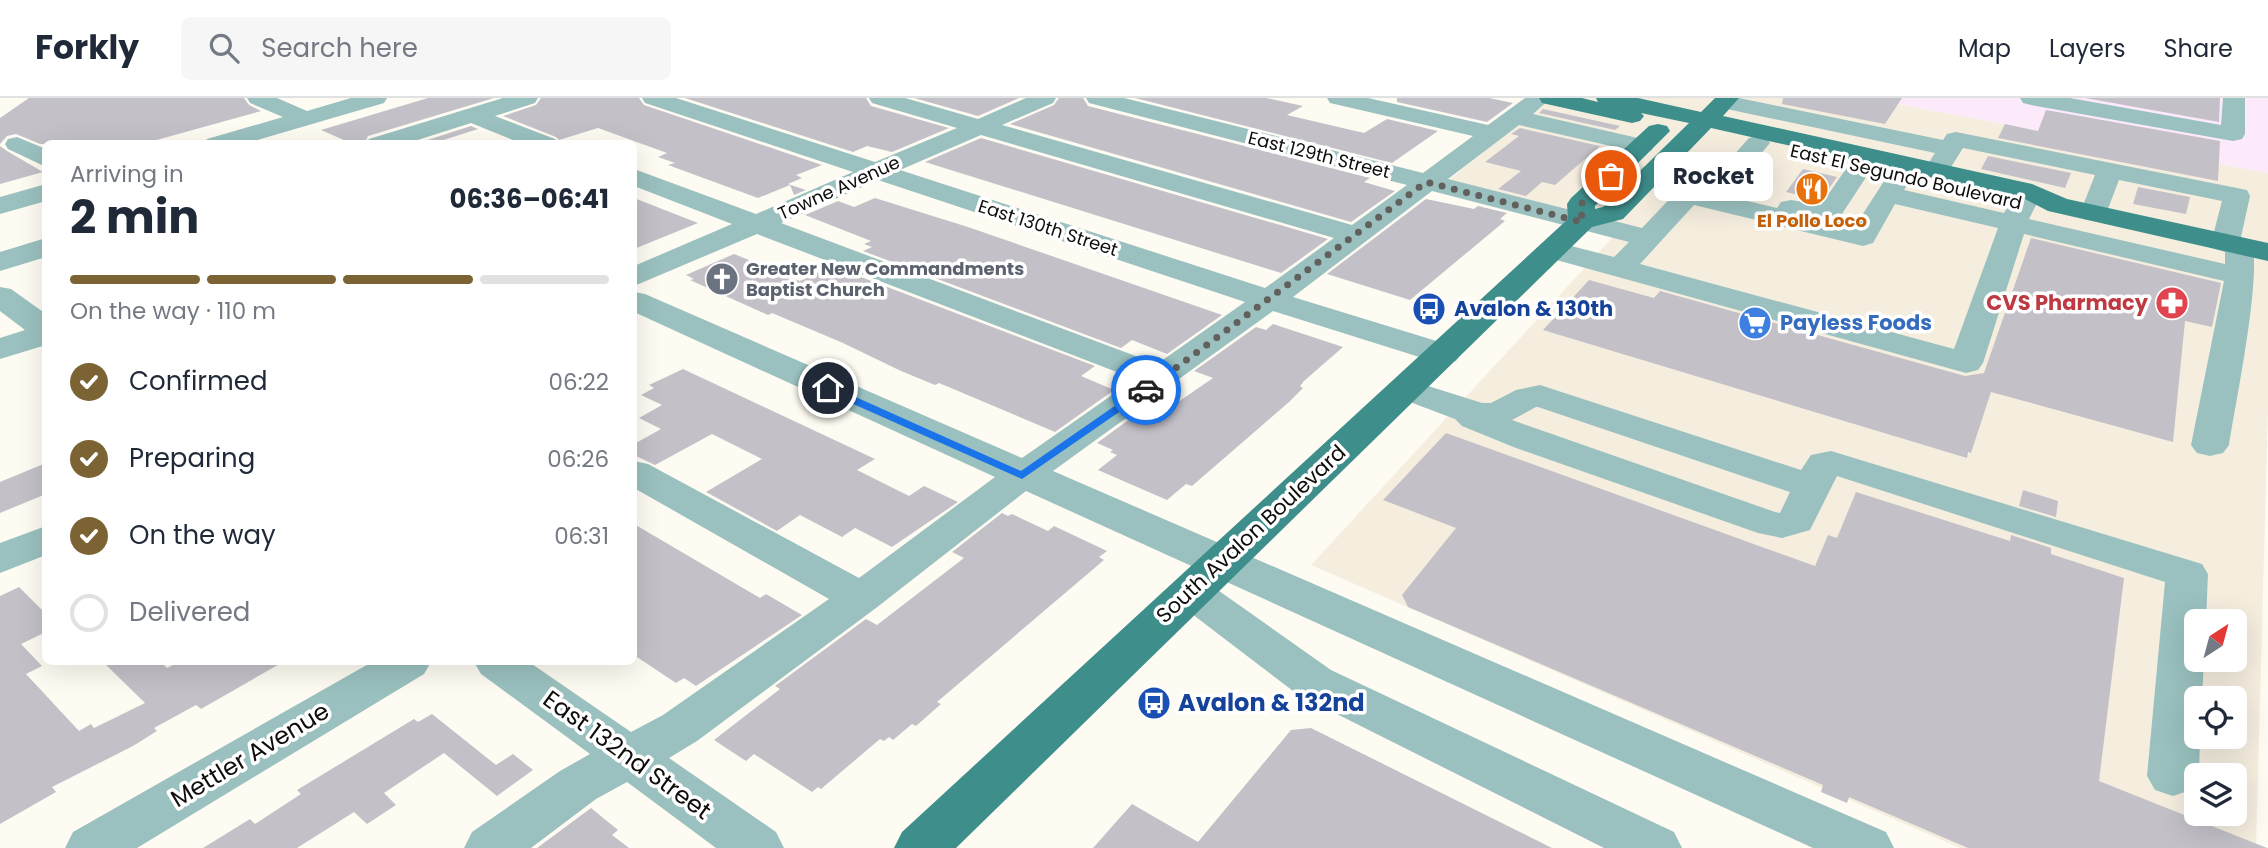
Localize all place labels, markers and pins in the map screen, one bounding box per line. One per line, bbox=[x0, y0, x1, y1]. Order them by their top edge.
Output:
pin bbox=[1581, 146, 1641, 206]
callout: Rocket bbox=[1653, 152, 1772, 200]
restaurant icon: El Pollo Loco bbox=[1793, 170, 1831, 208]
place label: El Pollo Loco bbox=[1757, 208, 1867, 233]
place label: Greater New Commandments Baptist Church bbox=[746, 256, 1024, 302]
church icon: Greater New Commandments Baptist Church bbox=[703, 260, 741, 298]
pharmacy icon: CVS Pharmacy bbox=[2153, 284, 2191, 322]
place label: CVS Pharmacy bbox=[1986, 288, 2149, 317]
bus stop icon: Avalon & 130th bbox=[1410, 290, 1448, 328]
place label: Avalon & 130th bbox=[1454, 294, 1613, 323]
supermarket icon: Payless Foods bbox=[1736, 304, 1774, 342]
place label: Payless Foods bbox=[1780, 308, 1932, 337]
pin bbox=[798, 358, 858, 418]
bus stop icon: Avalon & 132nd bbox=[1135, 684, 1173, 722]
place label: Avalon & 132nd bbox=[1178, 686, 1365, 719]

